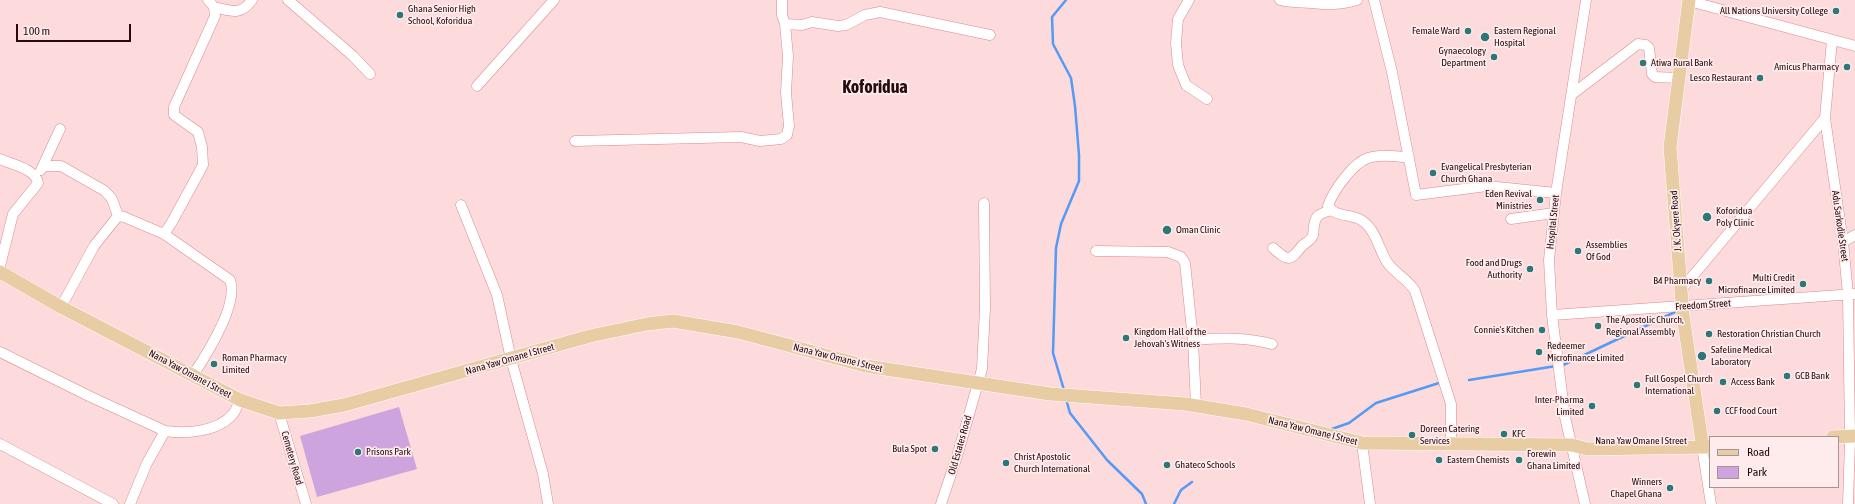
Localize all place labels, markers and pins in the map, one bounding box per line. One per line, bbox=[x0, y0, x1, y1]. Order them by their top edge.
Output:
place label: Ghana Senior High School, Koforidua bbox=[408, 3, 476, 26]
place label: All Nations University College bbox=[1720, 5, 1828, 17]
marker: All Nations University College bbox=[1831, 6, 1841, 16]
marker: Ghana Senior High School, Koforidua bbox=[395, 10, 405, 20]
place label: Female Ward bbox=[1412, 25, 1460, 37]
place label: Eastern Regional Hospital bbox=[1494, 25, 1556, 48]
marker: Female Ward bbox=[1463, 26, 1473, 36]
marker: Eastern Regional Hospital bbox=[1479, 31, 1491, 43]
place label: Gynaecology Department bbox=[1439, 45, 1486, 68]
marker: Gynaecology Department bbox=[1489, 52, 1499, 62]
place label: Atiwa Rural Bank bbox=[1651, 57, 1713, 69]
marker: Atiwa Rural Bank bbox=[1638, 58, 1648, 68]
place label: Amicus Pharmacy bbox=[1774, 61, 1839, 73]
marker: Amicus Pharmacy bbox=[1842, 62, 1852, 72]
place label: Lesco Restaurant bbox=[1690, 72, 1752, 84]
marker: Lesco Restaurant bbox=[1755, 73, 1765, 83]
place label: Evangelical Presbyterian Church Ghana bbox=[1441, 161, 1531, 184]
marker: Evangelical Presbyterian Church Ghana bbox=[1428, 168, 1438, 178]
place label: Eden Revival Ministries bbox=[1485, 188, 1532, 212]
marker: Eden Revival Ministries bbox=[1535, 195, 1545, 205]
place label: Koforidua Poly Clinic bbox=[1716, 205, 1754, 228]
marker: Koforidua Poly Clinic bbox=[1701, 211, 1713, 223]
marker: Oman Clinic bbox=[1161, 224, 1173, 236]
place label: Oman Clinic bbox=[1176, 224, 1220, 236]
place label: Assemblies Of God bbox=[1586, 239, 1627, 262]
marker: Assemblies Of God bbox=[1573, 246, 1583, 256]
place label: Food and Drugs Authority bbox=[1466, 257, 1522, 280]
marker: Food and Drugs Authority bbox=[1525, 264, 1535, 274]
place label: Multi Credit Microfinance Limited bbox=[1718, 272, 1795, 296]
place label: B4 Pharmacy bbox=[1653, 275, 1701, 287]
marker: B4 Pharmacy bbox=[1704, 276, 1714, 286]
marker: Multi Credit Microfinance Limited bbox=[1798, 279, 1808, 289]
place label: The Apostolic Church, Regional Assembly bbox=[1606, 314, 1684, 338]
marker: The Apostolic Church, Regional Assembly bbox=[1593, 321, 1603, 331]
place label: Connie's Kitchen bbox=[1474, 324, 1534, 336]
marker: Connie's Kitchen bbox=[1537, 325, 1547, 335]
place label: Kingdom Hall of the Jehovah's Witness bbox=[1134, 326, 1206, 350]
place label: Restoration Christian Church bbox=[1717, 328, 1821, 340]
marker: Restoration Christian Church bbox=[1704, 329, 1714, 339]
marker: Kingdom Hall of the Jehovah's Witness bbox=[1121, 333, 1131, 343]
place label: Redeemer Microfinance Limited bbox=[1547, 340, 1624, 364]
place label: Safeline Medical Laboratory bbox=[1711, 344, 1772, 368]
marker: Redeemer Microfinance Limited bbox=[1534, 347, 1544, 357]
marker: Safeline Medical Laboratory bbox=[1696, 350, 1708, 362]
place label: Roman Pharmacy Limited bbox=[222, 352, 287, 376]
marker: Roman Pharmacy Limited bbox=[209, 359, 219, 369]
place label: GCB Bank bbox=[1795, 370, 1830, 382]
marker: GCB Bank bbox=[1782, 371, 1792, 381]
place label: Full Gospel Church International bbox=[1645, 373, 1713, 396]
place label: Access Bank bbox=[1731, 376, 1775, 388]
marker: Access Bank bbox=[1718, 377, 1728, 387]
marker: Full Gospel Church International bbox=[1632, 380, 1642, 390]
place label: Inter-Pharma Limited bbox=[1535, 394, 1584, 418]
marker: Inter-Pharma Limited bbox=[1587, 401, 1597, 411]
place label: CCF food Court bbox=[1725, 405, 1777, 417]
marker: CCF food Court bbox=[1712, 406, 1722, 416]
place label: Doreen Catering Services bbox=[1420, 423, 1479, 446]
place label: KFC bbox=[1512, 428, 1525, 440]
marker: KFC bbox=[1499, 429, 1509, 439]
marker: Doreen Catering Services bbox=[1407, 430, 1417, 440]
place label: Bula Spot bbox=[892, 443, 927, 455]
marker: Bula Spot bbox=[930, 444, 940, 454]
place label: Prisons Park bbox=[366, 446, 411, 458]
marker: Prisons Park bbox=[353, 447, 363, 457]
place label: Forewin Ghana Limited bbox=[1527, 448, 1580, 472]
place label: Christ Apostolic Church International bbox=[1014, 451, 1090, 474]
place label: Eastern Chemists bbox=[1447, 454, 1509, 466]
marker: Eastern Chemists bbox=[1434, 455, 1444, 465]
marker: Forewin Ghana Limited bbox=[1514, 455, 1524, 465]
marker: Christ Apostolic Church International bbox=[1001, 458, 1011, 468]
place label: Ghateco Schools bbox=[1175, 459, 1235, 471]
marker: Ghateco Schools bbox=[1162, 460, 1172, 470]
place label: Winners Chapel Ghana bbox=[1610, 476, 1662, 500]
marker: Winners Chapel Ghana bbox=[1665, 483, 1675, 493]

